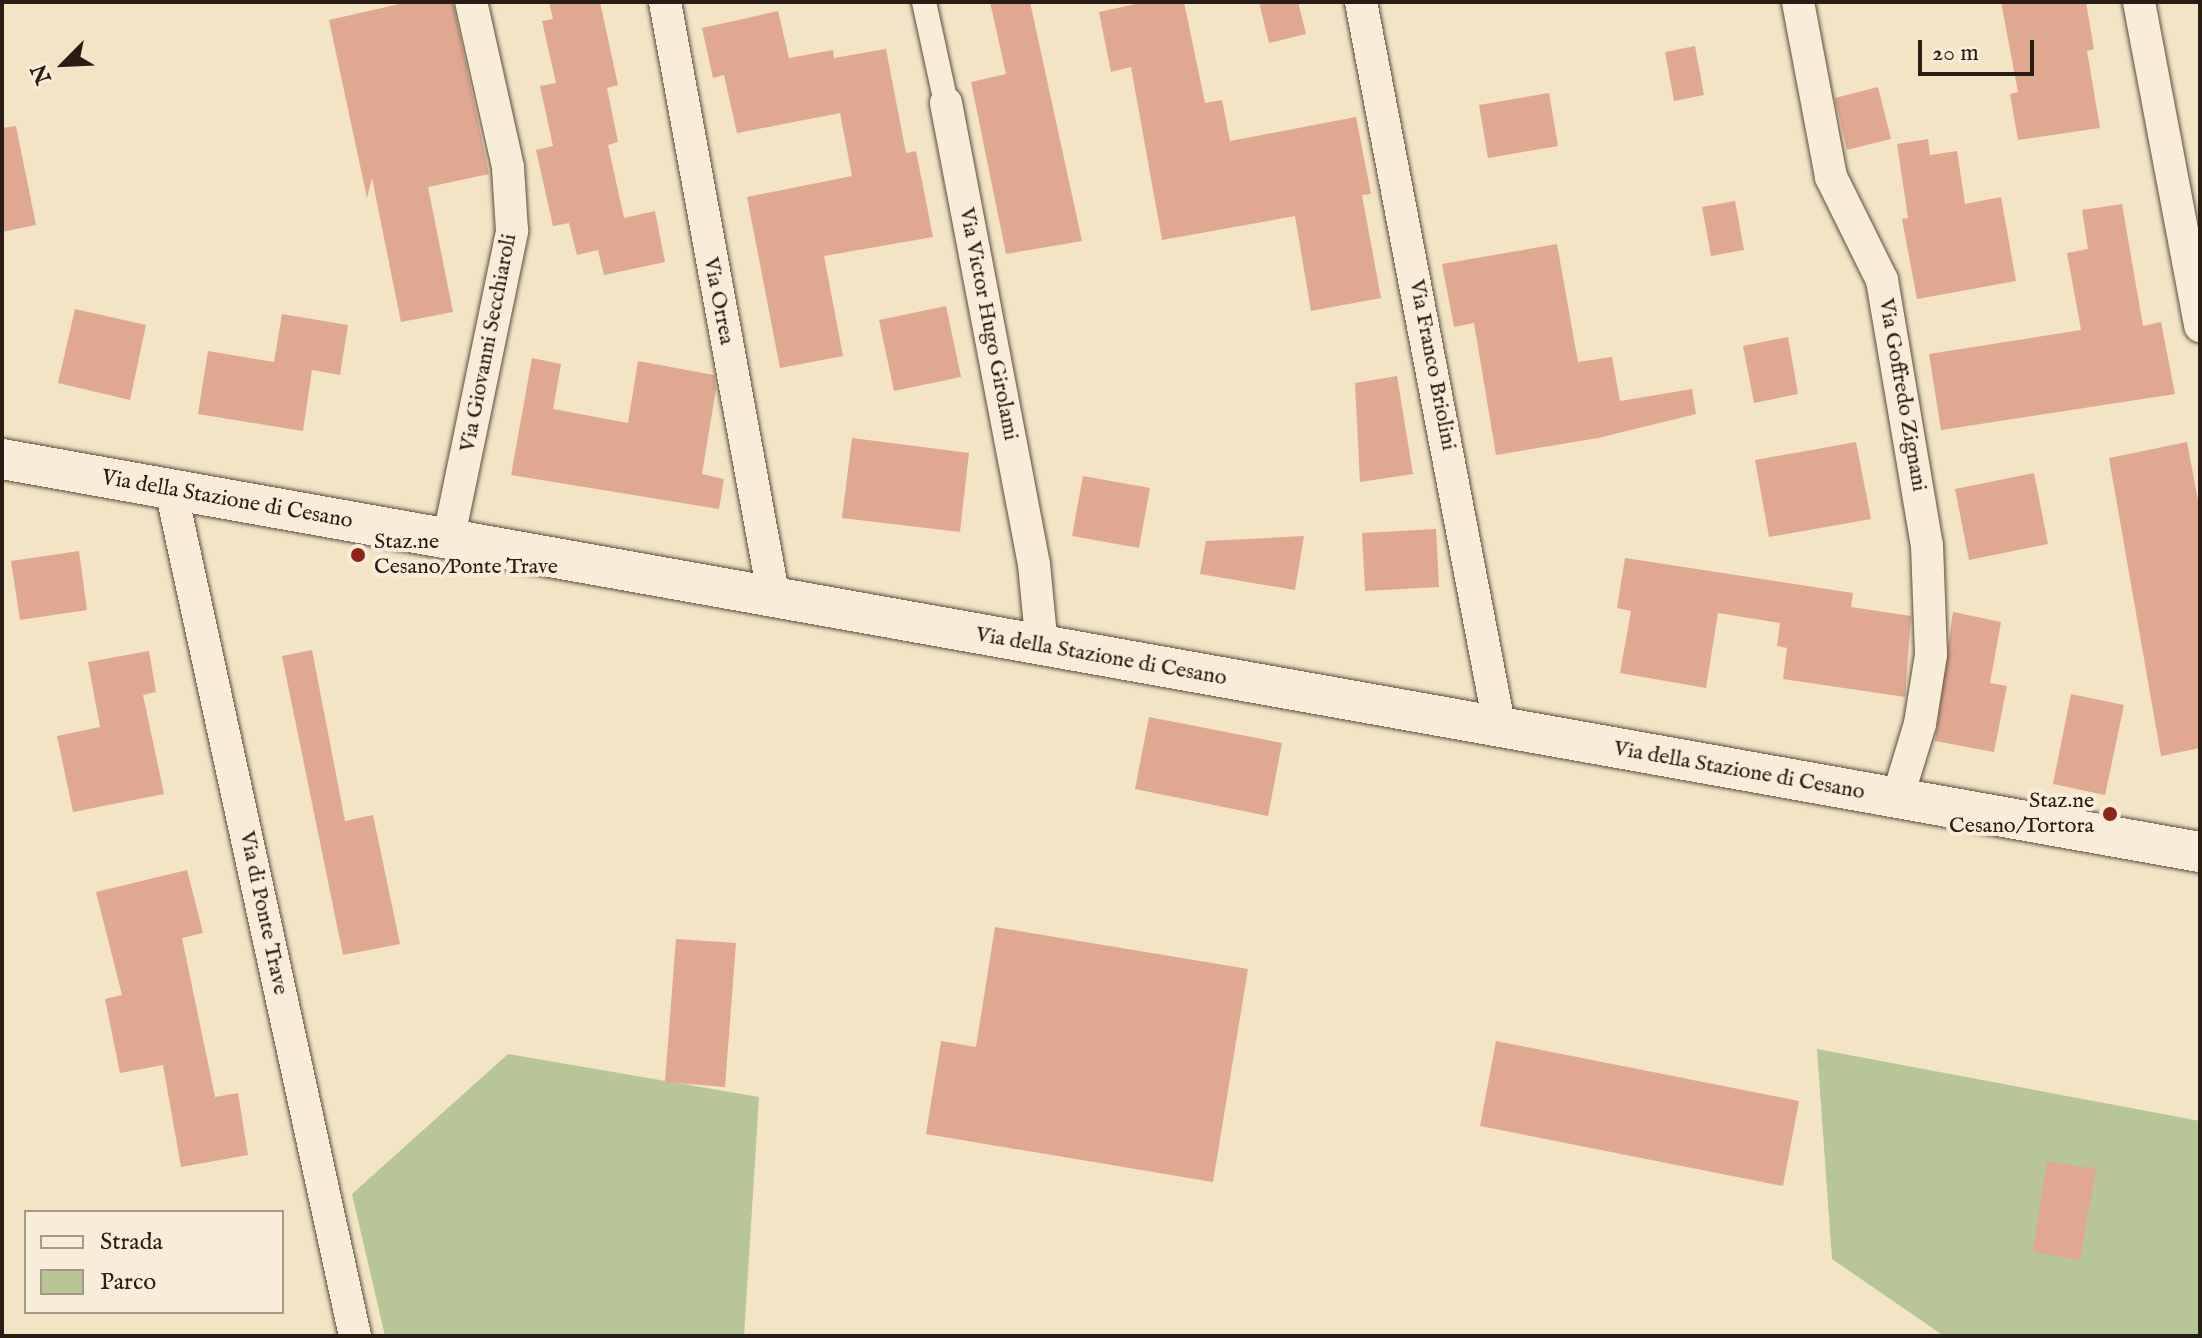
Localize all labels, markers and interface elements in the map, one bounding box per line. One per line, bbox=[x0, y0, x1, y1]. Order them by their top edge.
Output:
north arrow bbox=[24, 24, 104, 104]
scale bar bbox=[1922, 24, 2038, 74]
text: 20 m bbox=[1932, 38, 1979, 69]
text: N bbox=[25, 59, 59, 88]
street label: Via Victor Hugo Girolami bbox=[952, 205, 1024, 443]
street label: Via Giovanni Secchiaroli bbox=[455, 232, 523, 454]
street label: Via Orrea bbox=[697, 255, 739, 347]
street label: Via Franco Briolini bbox=[1403, 277, 1461, 453]
street label: Via Goffredo Zignani bbox=[1872, 296, 1932, 494]
street label: Via della Stazione di Cesano bbox=[99, 465, 355, 535]
place label: Staz.ne Cesano/Ponte Trave bbox=[374, 529, 558, 580]
marker: Staz.ne Cesano/Ponte Trave bbox=[349, 546, 367, 564]
street label: Via della Stazione di Cesano bbox=[973, 622, 1229, 692]
street label: Via della Stazione di Cesano bbox=[1611, 736, 1867, 806]
place label: Staz.ne Cesano/Tortora bbox=[1949, 788, 2094, 840]
marker: Staz.ne Cesano/Tortora bbox=[2101, 805, 2119, 823]
street label: Via di Ponte Trave bbox=[233, 829, 293, 997]
legend bbox=[24, 1210, 284, 1314]
text: Strada bbox=[100, 1227, 163, 1258]
text: Parco bbox=[100, 1267, 156, 1298]

